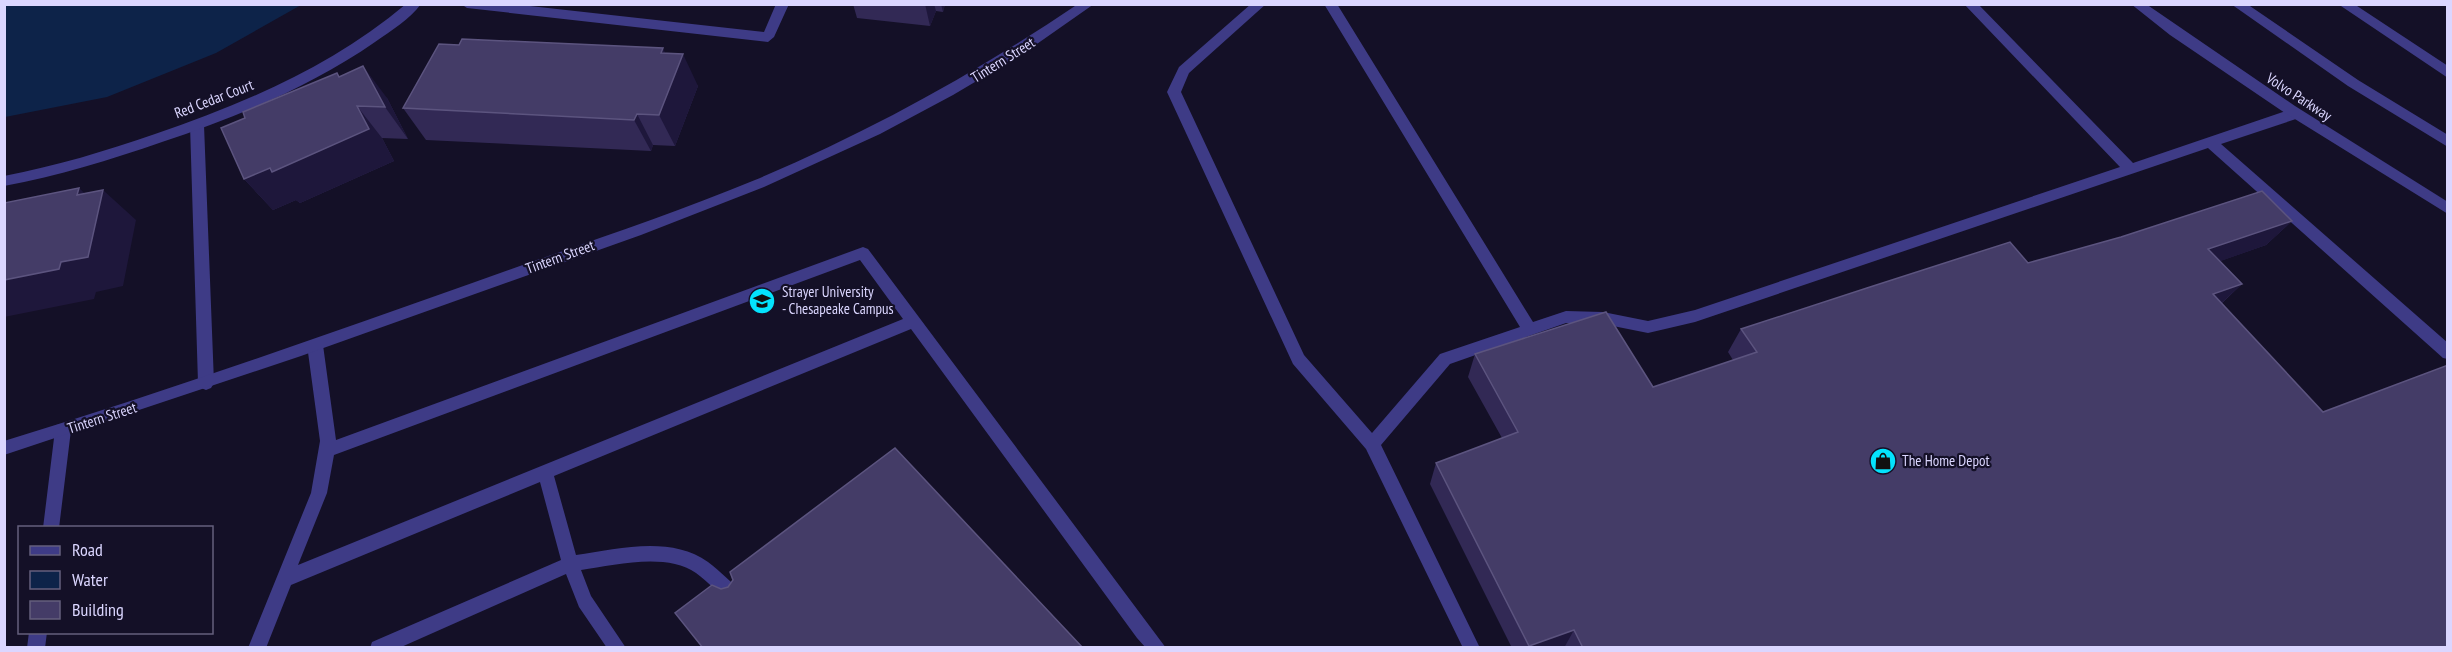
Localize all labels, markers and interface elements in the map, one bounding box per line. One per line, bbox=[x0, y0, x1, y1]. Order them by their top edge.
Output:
street label: Tintern Street bbox=[967, 33, 1038, 87]
street label: Volvo Parkway bbox=[2262, 68, 2336, 125]
street label: Red Cedar Court bbox=[172, 75, 256, 122]
street label: Tintern Street bbox=[523, 235, 597, 278]
place label: Strayer University - Chesapeake Campus bbox=[782, 282, 894, 318]
school or university icon: Strayer University - Chesapeake Campus bbox=[747, 286, 777, 316]
street label: Tintern Street bbox=[65, 397, 139, 438]
shop icon: The Home Depot bbox=[1868, 446, 1898, 476]
place label: The Home Depot bbox=[1902, 451, 1990, 470]
legend bbox=[18, 526, 213, 634]
text: Road bbox=[72, 538, 103, 561]
text: Water bbox=[72, 568, 108, 591]
text: Building bbox=[72, 598, 124, 621]

